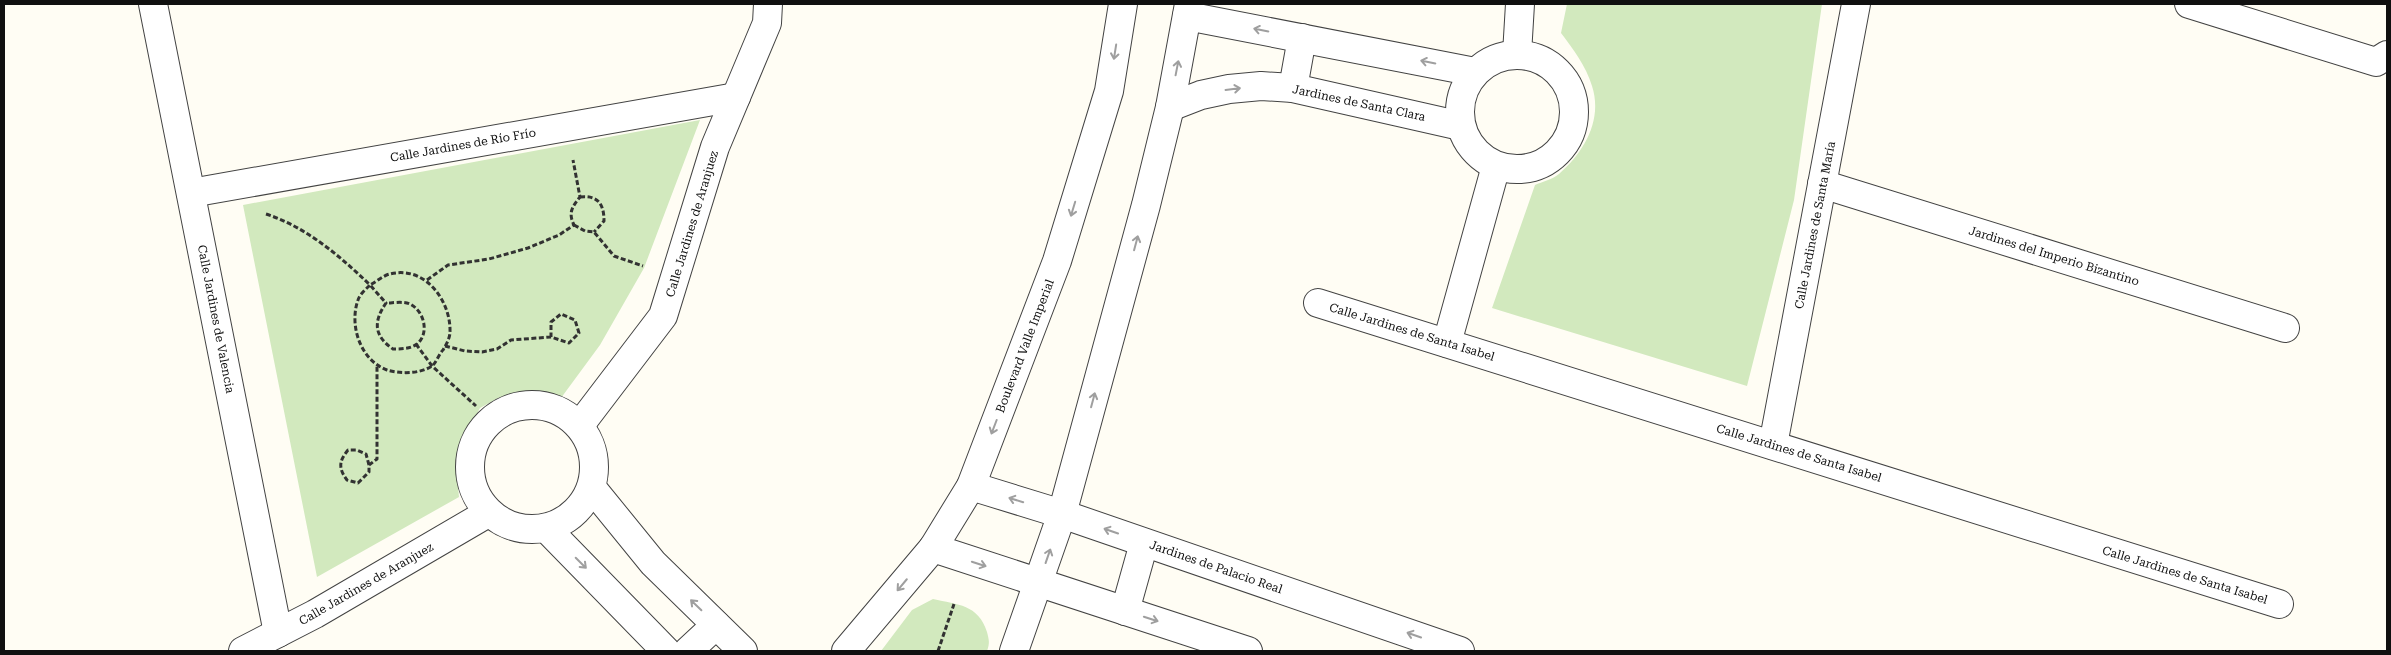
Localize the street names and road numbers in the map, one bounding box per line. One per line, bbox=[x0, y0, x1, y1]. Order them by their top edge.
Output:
street label: Jardines de Santa Clara bbox=[1291, 82, 1427, 124]
street label: Calle Jardines de Río Frío bbox=[389, 125, 537, 165]
street label: Calle Jardines de Santa María bbox=[1792, 139, 1838, 310]
street label: Calle Jardines de Aranjuez bbox=[663, 149, 721, 299]
street label: Jardines del Imperio Bizantino bbox=[1967, 223, 2141, 289]
street label: Calle Jardines de Valencia bbox=[195, 244, 237, 395]
street label: Boulevard Valle Imperial bbox=[993, 277, 1057, 415]
street label: Calle Jardines de Santa Isabel bbox=[1328, 300, 1497, 364]
street label: Calle Jardines de Santa Isabel bbox=[1715, 421, 1884, 485]
street label: Jardines de Palacio Real bbox=[1148, 538, 1285, 596]
street label: Calle Jardines de Aranjuez bbox=[296, 540, 436, 628]
street label: Calle Jardines de Santa Isabel bbox=[2101, 543, 2270, 607]

